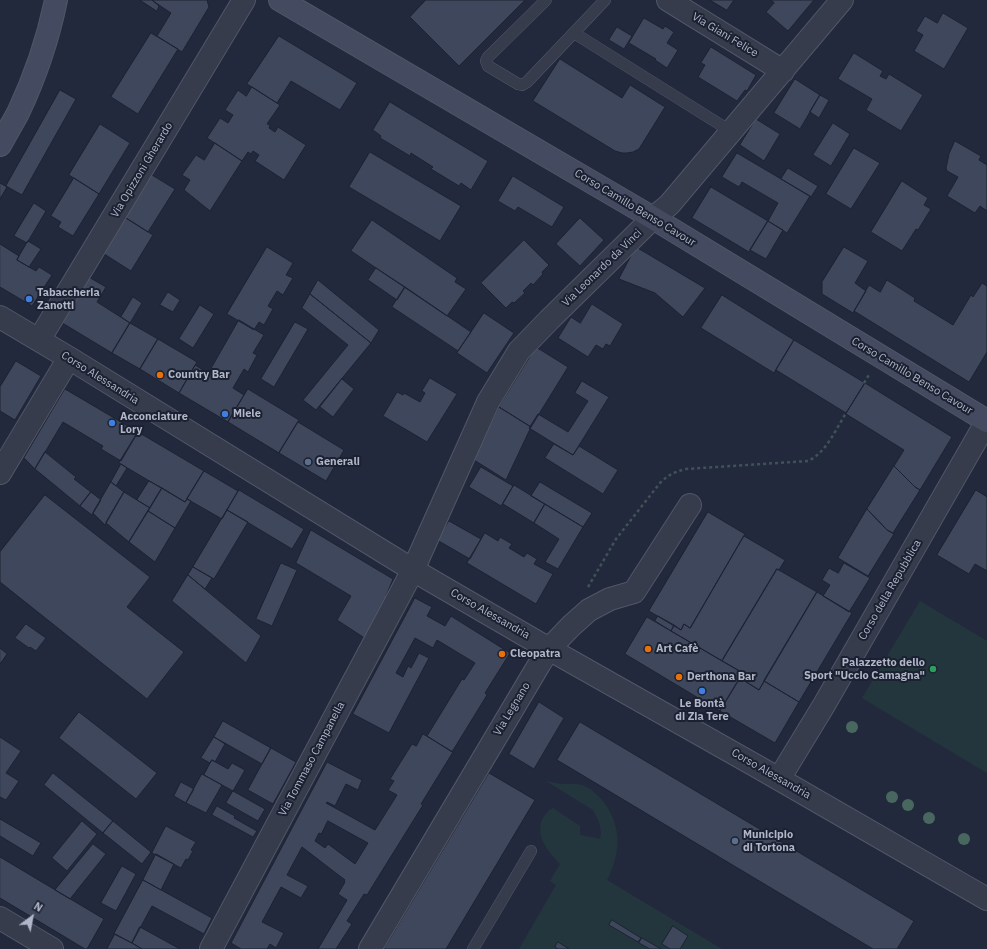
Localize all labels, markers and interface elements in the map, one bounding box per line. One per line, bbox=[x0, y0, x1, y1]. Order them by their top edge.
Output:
street label: Via Giani Felice bbox=[689, 10, 761, 60]
street label: Via Opizzoni Gherardo bbox=[108, 120, 176, 220]
street label: Corso Camillo Benso Cavour bbox=[572, 167, 698, 249]
street label: Via Leonardo da Vinci bbox=[559, 227, 645, 309]
place label: Tabaccheria Zanotti bbox=[37, 286, 100, 312]
marker: Tabaccheria Zanotti bbox=[24, 294, 34, 304]
street label: Corso Camillo Benso Cavour bbox=[849, 335, 975, 417]
street label: Corso Alessandria bbox=[59, 349, 141, 407]
place label: Country Bar bbox=[168, 368, 230, 382]
marker: Country Bar bbox=[155, 370, 165, 380]
place label: Miele bbox=[233, 407, 261, 421]
marker: Miele bbox=[220, 409, 230, 419]
place label: Acconciature Lory bbox=[120, 410, 188, 436]
marker: Acconciature Lory bbox=[107, 418, 117, 428]
place label: Generali bbox=[316, 455, 360, 469]
marker: Generali bbox=[303, 457, 313, 467]
street label: Corso della Repubblica bbox=[856, 538, 924, 642]
street label: Corso Alessandria bbox=[448, 586, 532, 642]
place label: Art Cafè bbox=[656, 642, 698, 656]
marker: Art Cafè bbox=[643, 644, 653, 654]
place label: Cleopatra bbox=[510, 647, 561, 661]
marker: Cleopatra bbox=[497, 649, 507, 659]
place label: Palazzetto dello Sport "Uccio Camagna" bbox=[804, 656, 925, 682]
marker: Palazzetto dello Sport "Uccio Camagna" bbox=[928, 664, 938, 674]
place label: Derthona Bar bbox=[687, 670, 756, 684]
marker: Derthona Bar bbox=[674, 672, 684, 682]
street label: Via Legnano bbox=[491, 680, 533, 738]
marker: Le Bontà di Zia Tere bbox=[697, 686, 707, 696]
place label: Le Bontà di Zia Tere bbox=[675, 697, 729, 723]
street label: Via Tommaso Campanella bbox=[276, 700, 348, 818]
street label: Corso Alessandria bbox=[729, 746, 813, 802]
place label: Municipio di Tortona bbox=[743, 828, 795, 854]
marker: Municipio di Tortona bbox=[730, 836, 740, 846]
north arrow bbox=[12, 897, 52, 937]
text: N bbox=[31, 899, 45, 915]

